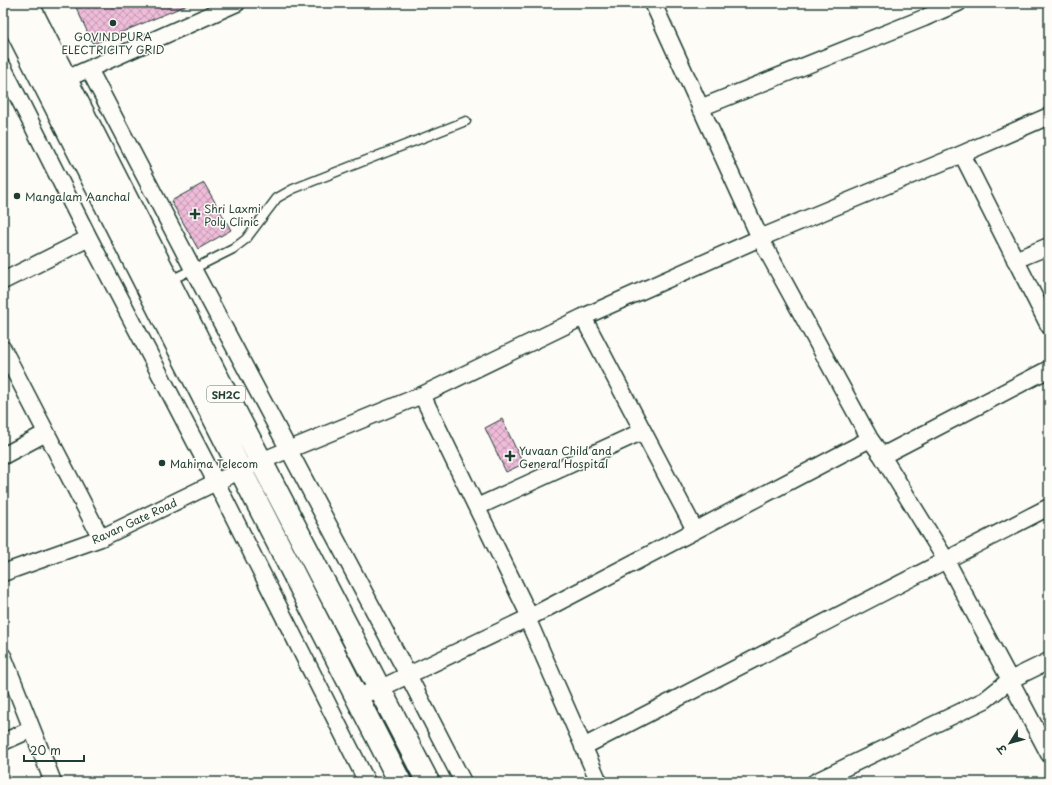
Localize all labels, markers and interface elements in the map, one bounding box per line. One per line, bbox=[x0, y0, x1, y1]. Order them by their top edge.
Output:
marker: GOVINDPURA ELECTRICITY GRID bbox=[108, 18, 118, 28]
place label: GOVINDPURA ELECTRICITY GRID bbox=[61, 28, 165, 58]
place label: Mangalam Aanchal bbox=[25, 188, 130, 205]
marker: Mangalam Aanchal bbox=[12, 191, 22, 201]
place label: Shri Laxmi Poly Clinic bbox=[204, 200, 261, 230]
marker: Shri Laxmi Poly Clinic bbox=[189, 208, 201, 220]
road number: SH2C bbox=[207, 386, 245, 402]
place label: Yuvaan Child and General Hospital bbox=[519, 442, 612, 472]
marker: Yuvaan Child and General Hospital bbox=[504, 450, 516, 462]
place label: Mahima Telecom bbox=[170, 455, 258, 472]
marker: Mahima Telecom bbox=[157, 458, 167, 468]
street label: Ravan Gate Road bbox=[89, 494, 179, 548]
north arrow bbox=[990, 723, 1030, 763]
scale bar bbox=[24, 737, 84, 763]
text: उ bbox=[992, 740, 1011, 758]
text: 20 m bbox=[30, 741, 61, 759]

